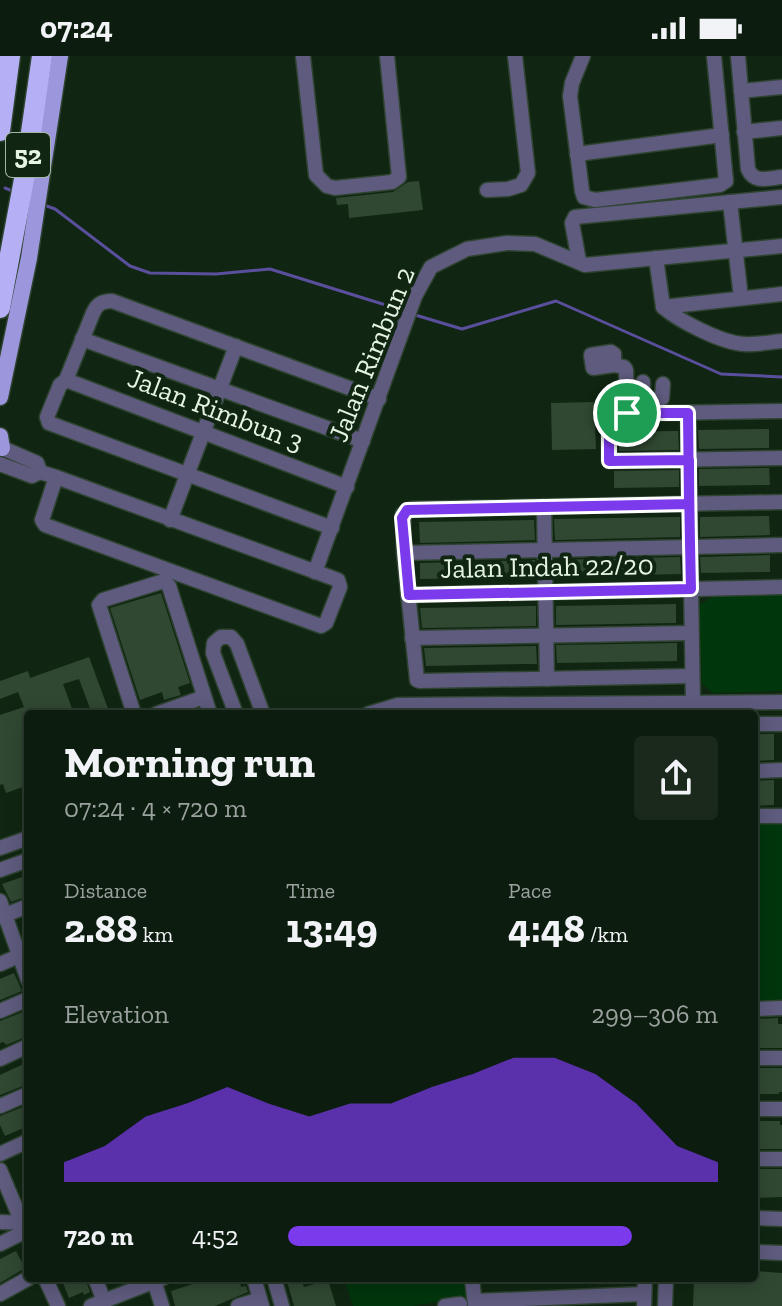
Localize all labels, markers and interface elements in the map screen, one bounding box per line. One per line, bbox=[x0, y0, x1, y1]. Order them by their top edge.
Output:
text: 07:24 bbox=[40, 10, 113, 46]
road number: 52 bbox=[6, 133, 50, 177]
street label: Jalan Rimbun 2 bbox=[321, 262, 422, 446]
street label: Jalan Rimbun 3 bbox=[124, 361, 308, 458]
pin bbox=[593, 379, 661, 447]
icon: arrive bbox=[605, 391, 649, 435]
street label: Jalan Indah 22/20 bbox=[440, 548, 654, 585]
text: Morning run bbox=[64, 735, 315, 788]
button: share bbox=[634, 736, 718, 820]
text: 07:24 · 4 × 720 m bbox=[64, 792, 247, 824]
text: Distance bbox=[64, 877, 147, 904]
text: Time bbox=[286, 877, 335, 904]
text: Pace bbox=[508, 877, 552, 904]
text: 2.88 bbox=[64, 904, 138, 952]
text: 13:49 bbox=[286, 904, 378, 952]
text: 4:48 bbox=[508, 904, 585, 952]
text: km bbox=[138, 921, 173, 948]
text: /km bbox=[585, 921, 628, 948]
text: Elevation bbox=[64, 998, 169, 1030]
text: 299–306 m bbox=[592, 998, 718, 1030]
text: 720 m bbox=[64, 1220, 133, 1252]
text: 4:52 bbox=[192, 1220, 239, 1252]

